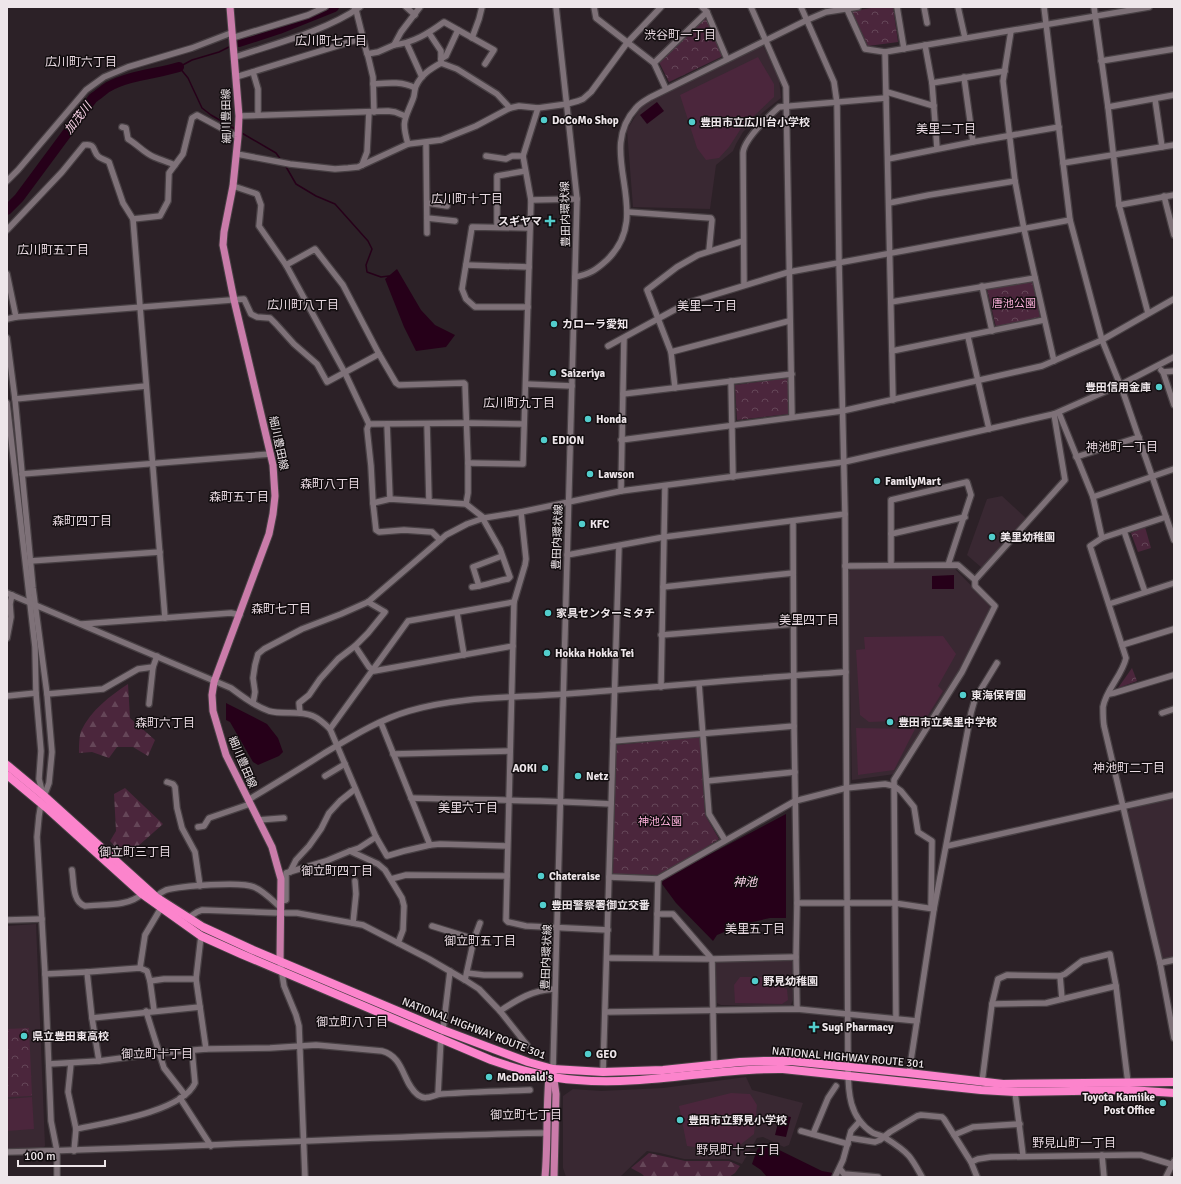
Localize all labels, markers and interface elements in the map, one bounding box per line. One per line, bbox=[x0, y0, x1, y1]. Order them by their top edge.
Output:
district label: 渋谷町一丁目 bbox=[644, 28, 716, 43]
district label: 広川町七丁目 bbox=[295, 34, 367, 49]
district label: 広川町六丁目 bbox=[45, 55, 117, 70]
street label: 細川豊田線 bbox=[220, 88, 233, 144]
water label: 加茂川 bbox=[61, 98, 97, 137]
place label: DoCoMo Shop bbox=[552, 114, 619, 127]
marker: DoCoMo Shop bbox=[539, 115, 549, 125]
place label: 豊田市立広川台小学校 bbox=[700, 116, 810, 129]
marker: 豊田市立広川台小学校 bbox=[687, 117, 697, 127]
district label: 美里二丁目 bbox=[916, 122, 976, 137]
street label: 豊田内環状線 bbox=[558, 181, 573, 247]
district label: 広川町十丁目 bbox=[431, 192, 503, 207]
place label: スギヤマ bbox=[498, 215, 542, 228]
marker: スギヤマ bbox=[545, 216, 555, 226]
district label: 広川町五丁目 bbox=[17, 243, 89, 258]
park label: 唐池公園 bbox=[992, 297, 1036, 310]
district label: 広川町八丁目 bbox=[267, 298, 339, 313]
district label: 美里一丁目 bbox=[677, 299, 737, 314]
place label: カローラ愛知 bbox=[562, 318, 628, 331]
marker: カローラ愛知 bbox=[549, 319, 559, 329]
place label: Saizeriya bbox=[561, 367, 606, 380]
marker: Saizeriya bbox=[548, 368, 558, 378]
place label: 豊田信用金庫 bbox=[1085, 381, 1151, 394]
marker: 豊田信用金庫 bbox=[1154, 382, 1164, 392]
district label: 広川町九丁目 bbox=[483, 396, 555, 411]
place label: Honda bbox=[596, 413, 627, 426]
marker: Honda bbox=[583, 414, 593, 424]
street label: 細川豊田線 bbox=[266, 415, 291, 471]
place label: EDION bbox=[552, 434, 584, 447]
marker: EDION bbox=[539, 435, 549, 445]
district label: 神池町一丁目 bbox=[1086, 440, 1158, 455]
place label: Lawson bbox=[598, 468, 634, 481]
marker: Lawson bbox=[585, 469, 595, 479]
place label: FamilyMart bbox=[885, 475, 941, 488]
marker: FamilyMart bbox=[872, 476, 882, 486]
district label: 森町八丁目 bbox=[300, 477, 360, 492]
district label: 森町五丁目 bbox=[209, 490, 269, 505]
street label: 豊田内環状線 bbox=[550, 504, 565, 570]
district label: 森町四丁目 bbox=[52, 514, 112, 529]
place label: KFC bbox=[590, 518, 610, 531]
marker: KFC bbox=[577, 519, 587, 529]
place label: 美里幼稚園 bbox=[1000, 531, 1055, 544]
marker: 美里幼稚園 bbox=[987, 532, 997, 542]
district label: 森町七丁目 bbox=[251, 602, 311, 617]
place label: 家具センターミタチ bbox=[556, 607, 655, 620]
marker: 家具センターミタチ bbox=[543, 608, 553, 618]
district label: 美里四丁目 bbox=[779, 613, 839, 628]
place label: Hokka Hokka Tei bbox=[555, 647, 634, 660]
marker: Hokka Hokka Tei bbox=[542, 648, 552, 658]
place label: 東海保育園 bbox=[971, 689, 1026, 702]
marker: 東海保育園 bbox=[958, 690, 968, 700]
district label: 森町六丁目 bbox=[135, 716, 195, 731]
place label: 豊田市立美里中学校 bbox=[898, 716, 997, 729]
marker: 豊田市立美里中学校 bbox=[885, 717, 895, 727]
street label: 細川豊田線 bbox=[226, 734, 259, 790]
district label: 神池町二丁目 bbox=[1093, 761, 1165, 776]
place label: AOKI bbox=[512, 762, 537, 775]
marker: AOKI bbox=[540, 763, 550, 773]
place label: Netz bbox=[586, 770, 608, 783]
marker: Netz bbox=[573, 771, 583, 781]
district label: 美里六丁目 bbox=[438, 801, 498, 816]
park label: 神池公園 bbox=[638, 815, 682, 828]
district label: 御立町三丁目 bbox=[99, 845, 171, 860]
district label: 御立町四丁目 bbox=[301, 864, 373, 879]
place label: Chateraise bbox=[549, 870, 601, 883]
marker: Chateraise bbox=[536, 871, 546, 881]
water label: 神池 bbox=[733, 875, 758, 890]
place label: 豊田警察署御立交番 bbox=[551, 899, 650, 912]
marker: 豊田警察署御立交番 bbox=[538, 900, 548, 910]
district label: 美里五丁目 bbox=[725, 922, 785, 937]
street label: 豊田内環状線 bbox=[539, 924, 554, 990]
district label: 御立町五丁目 bbox=[444, 934, 516, 949]
place label: 野見幼稚園 bbox=[763, 975, 818, 988]
marker: 野見幼稚園 bbox=[750, 976, 760, 986]
street label: NATIONAL HIGHWAY ROUTE 301 bbox=[400, 995, 548, 1062]
district label: 御立町八丁目 bbox=[316, 1015, 388, 1030]
place label: Sugi Pharmacy bbox=[822, 1021, 894, 1034]
marker: Sugi Pharmacy bbox=[809, 1022, 819, 1032]
place label: 県立豊田東高校 bbox=[32, 1030, 109, 1043]
marker: 県立豊田東高校 bbox=[19, 1031, 29, 1041]
street label: NATIONAL HIGHWAY ROUTE 301 bbox=[771, 1044, 925, 1071]
district label: 御立町十丁目 bbox=[121, 1047, 193, 1062]
place label: GEO bbox=[596, 1048, 617, 1061]
marker: GEO bbox=[583, 1049, 593, 1059]
place label: McDonald's bbox=[497, 1071, 553, 1084]
marker: McDonald's bbox=[484, 1072, 494, 1082]
place label: Toyota Kamiike Post Office bbox=[1082, 1091, 1156, 1117]
marker: Toyota Kamiike Post Office bbox=[1158, 1098, 1168, 1108]
district label: 御立町七丁目 bbox=[490, 1108, 562, 1123]
place label: 豊田市立野見小学校 bbox=[688, 1114, 787, 1127]
marker: 豊田市立野見小学校 bbox=[675, 1115, 685, 1125]
district label: 野見山町一丁目 bbox=[1032, 1136, 1116, 1151]
scale bar bbox=[18, 1142, 105, 1168]
district label: 野見町十二丁目 bbox=[696, 1143, 780, 1158]
text: 100 m bbox=[24, 1149, 56, 1164]

